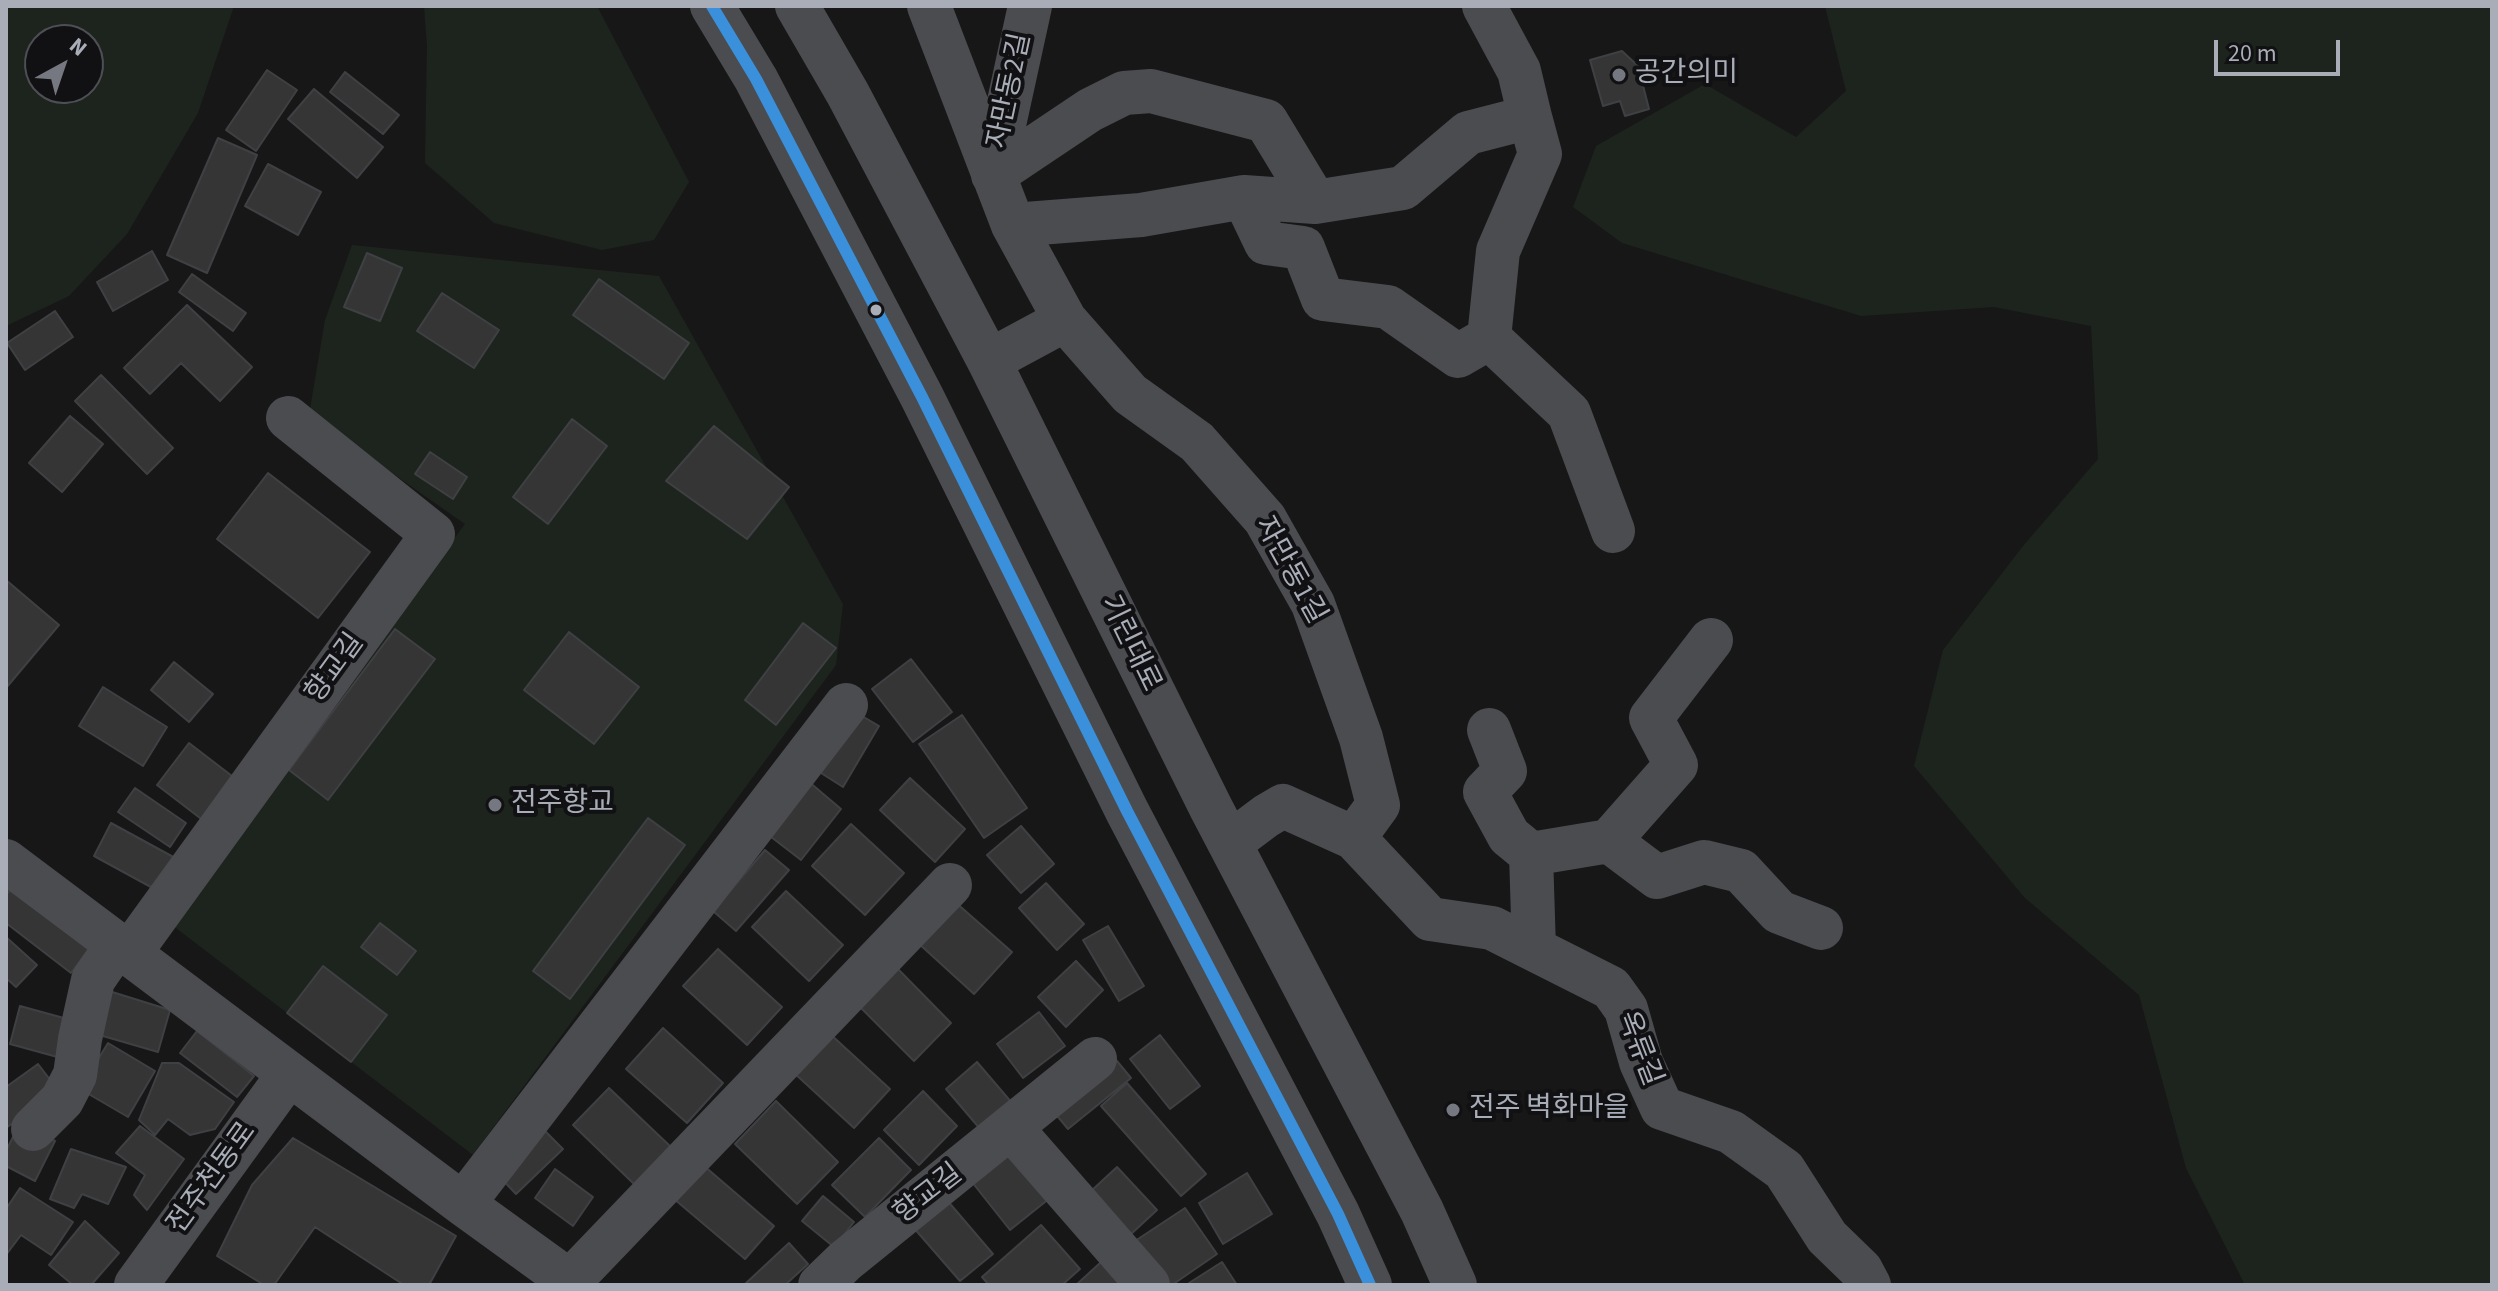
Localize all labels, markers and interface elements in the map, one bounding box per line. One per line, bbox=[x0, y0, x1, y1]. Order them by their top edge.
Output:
north arrow bbox=[24, 24, 104, 104]
scale bar bbox=[2218, 24, 2344, 74]
text: N bbox=[62, 30, 94, 64]
street label: 자만동2길 bbox=[982, 30, 1040, 152]
text: 20 m bbox=[2228, 36, 2277, 71]
place label: 공간의미 bbox=[1635, 58, 1738, 92]
marker: 공간의미 bbox=[1610, 66, 1628, 84]
unlabelled marker bbox=[868, 302, 884, 318]
street label: 자만동1길 bbox=[1246, 512, 1332, 630]
street label: 기린대로 bbox=[1091, 590, 1167, 698]
street label: 향교길 bbox=[300, 628, 372, 710]
place label: 전주향교 bbox=[511, 788, 614, 822]
marker: 전주향교 bbox=[486, 796, 504, 814]
street label: 옥류길 bbox=[1608, 1007, 1668, 1091]
place label: 전주 벽화마을 bbox=[1469, 1093, 1629, 1127]
marker: 전주 벽화마을 bbox=[1444, 1101, 1462, 1119]
street label: 전주천동로 bbox=[162, 1117, 264, 1241]
street label: 향교길 bbox=[888, 1158, 970, 1232]

